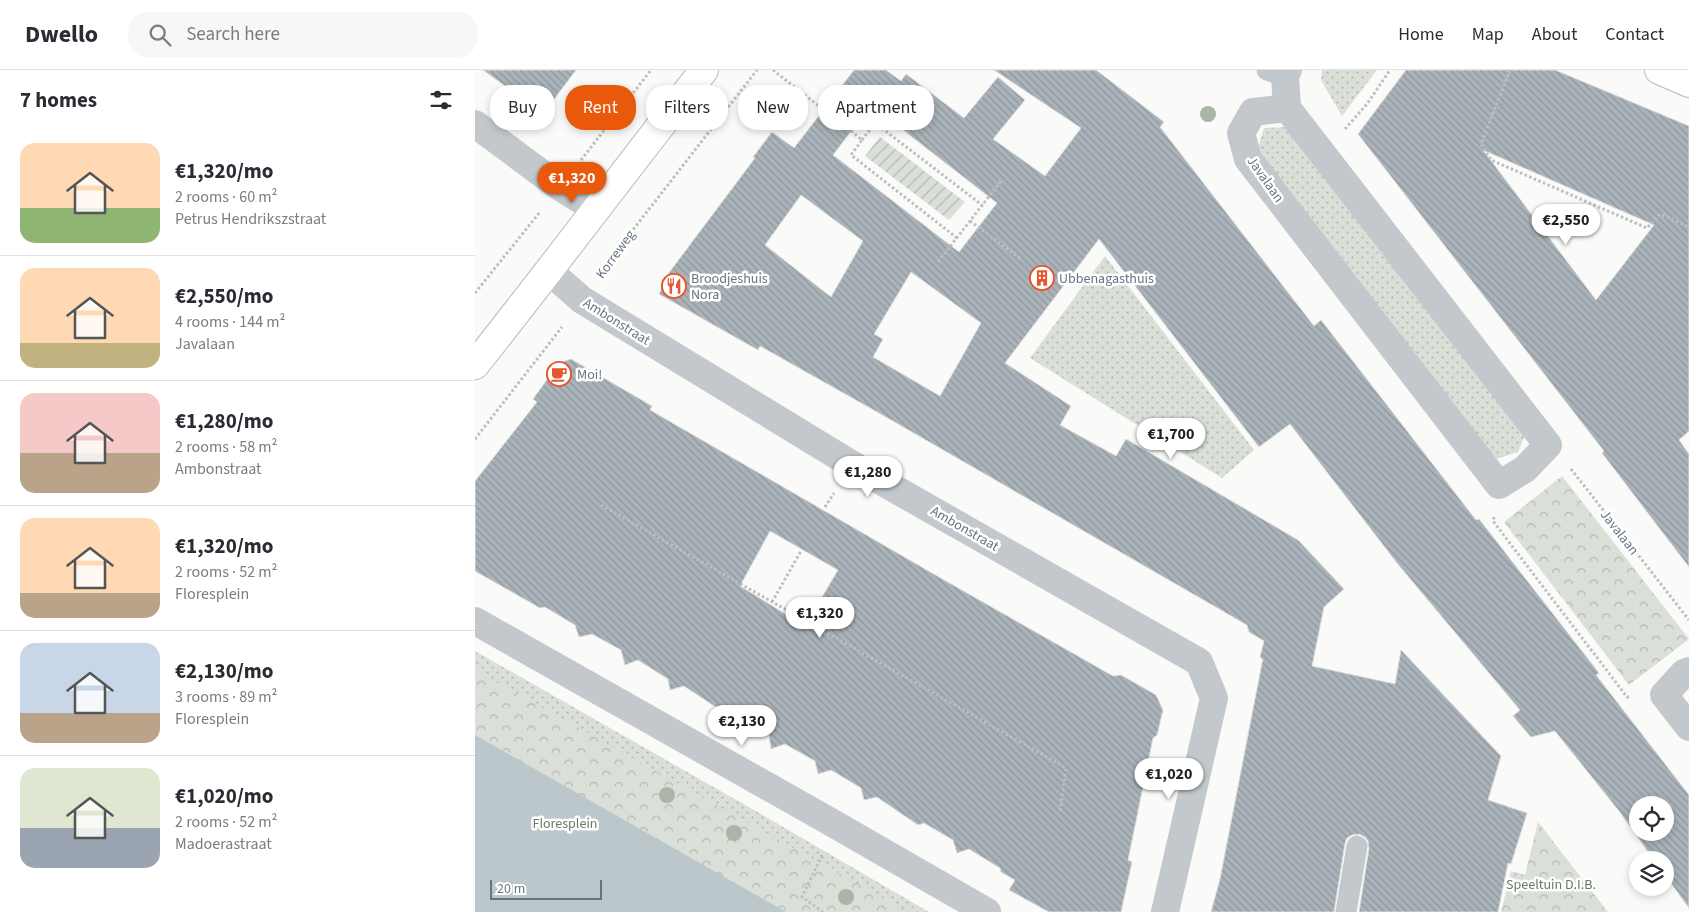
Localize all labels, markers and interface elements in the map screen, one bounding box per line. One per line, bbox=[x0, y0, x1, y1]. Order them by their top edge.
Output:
search box bbox=[128, 12, 478, 57]
text: Dwello bbox=[25, 17, 98, 52]
icon: search bbox=[146, 21, 174, 49]
text: Search here bbox=[186, 21, 280, 48]
text: Home bbox=[1398, 22, 1444, 47]
text: Map bbox=[1472, 22, 1504, 47]
text: About bbox=[1532, 22, 1577, 47]
text: Contact bbox=[1605, 22, 1664, 47]
text: 7 homes bbox=[20, 85, 97, 115]
chip: Buy bbox=[490, 85, 555, 130]
chip: Rent bbox=[565, 85, 636, 130]
chip: Filters bbox=[646, 85, 728, 130]
chip: New bbox=[738, 85, 808, 130]
chip: Apartment bbox=[818, 85, 934, 130]
icon: filters bbox=[427, 86, 455, 114]
street label: Javalaan bbox=[1242, 152, 1288, 207]
text: €1,320/mo bbox=[175, 156, 274, 186]
pin: €1,320 bbox=[531, 162, 613, 204]
icon: home bbox=[60, 163, 120, 223]
text: €1,320 bbox=[548, 167, 596, 189]
text: 2 rooms · 60 m² bbox=[175, 186, 277, 208]
pin: €2,550 bbox=[1525, 204, 1607, 246]
text: Petrus Hendrikszstraat bbox=[175, 208, 326, 230]
text: €2,550 bbox=[1542, 209, 1590, 231]
street label: Korreweg bbox=[591, 226, 640, 283]
building icon: Ubbenagasthuis bbox=[1029, 265, 1055, 291]
place label: Broodjeshuis Nora bbox=[691, 269, 768, 305]
place label: Ubbenagasthuis bbox=[1059, 269, 1154, 289]
restaurant icon: Broodjeshuis Nora bbox=[661, 273, 687, 299]
text: €2,550/mo bbox=[175, 281, 274, 311]
icon: home bbox=[60, 288, 120, 348]
street label: Ambonstraat bbox=[579, 293, 654, 351]
text: 4 rooms · 144 m² bbox=[175, 311, 285, 333]
text: Javalaan bbox=[175, 333, 235, 355]
cafe icon: Moi! bbox=[546, 361, 572, 387]
place label: Moi! bbox=[577, 365, 602, 385]
text: €1,280/mo bbox=[175, 406, 274, 436]
icon: home bbox=[60, 413, 120, 473]
pin: €1,700 bbox=[1130, 418, 1212, 460]
text: €1,700 bbox=[1147, 423, 1195, 445]
text: 2 rooms · 58 m² bbox=[175, 436, 277, 458]
pin: €1,280 bbox=[827, 456, 909, 498]
text: Ambonstraat bbox=[175, 458, 262, 480]
text: €1,280 bbox=[844, 461, 892, 483]
street label: Ambonstraat bbox=[927, 501, 1003, 557]
street label: Javalaan bbox=[1595, 506, 1643, 559]
text: €1,320/mo bbox=[175, 531, 274, 561]
icon: home bbox=[60, 538, 120, 598]
text: 2 rooms · 52 m² bbox=[175, 561, 277, 583]
text: Floresplein bbox=[175, 583, 249, 605]
pin: €1,320 bbox=[779, 596, 861, 639]
text: €1,320 bbox=[796, 602, 844, 624]
text: €2,130/mo bbox=[175, 656, 274, 686]
icon: home bbox=[60, 663, 120, 723]
text: 3 rooms · 89 m² bbox=[175, 686, 277, 708]
pin: €2,130 bbox=[701, 704, 783, 747]
text: Floresplein bbox=[175, 708, 249, 730]
text: €2,130 bbox=[718, 710, 766, 732]
pin: €1,020 bbox=[1128, 758, 1210, 800]
text: €1,020 bbox=[1145, 763, 1193, 785]
text: €1,020/mo bbox=[175, 781, 274, 811]
icon: home bbox=[60, 788, 120, 848]
map controls bbox=[1629, 796, 1674, 896]
button: locate bbox=[1629, 796, 1674, 841]
text: 2 rooms · 52 m² bbox=[175, 811, 277, 833]
park label: Floresplein bbox=[533, 814, 598, 834]
text: Madoerastraat bbox=[175, 833, 272, 855]
button: layers bbox=[1629, 851, 1674, 896]
park label: Speeltuin D.I.B. bbox=[1506, 875, 1596, 895]
scale bar bbox=[490, 877, 603, 900]
text: 20 m bbox=[497, 879, 525, 899]

